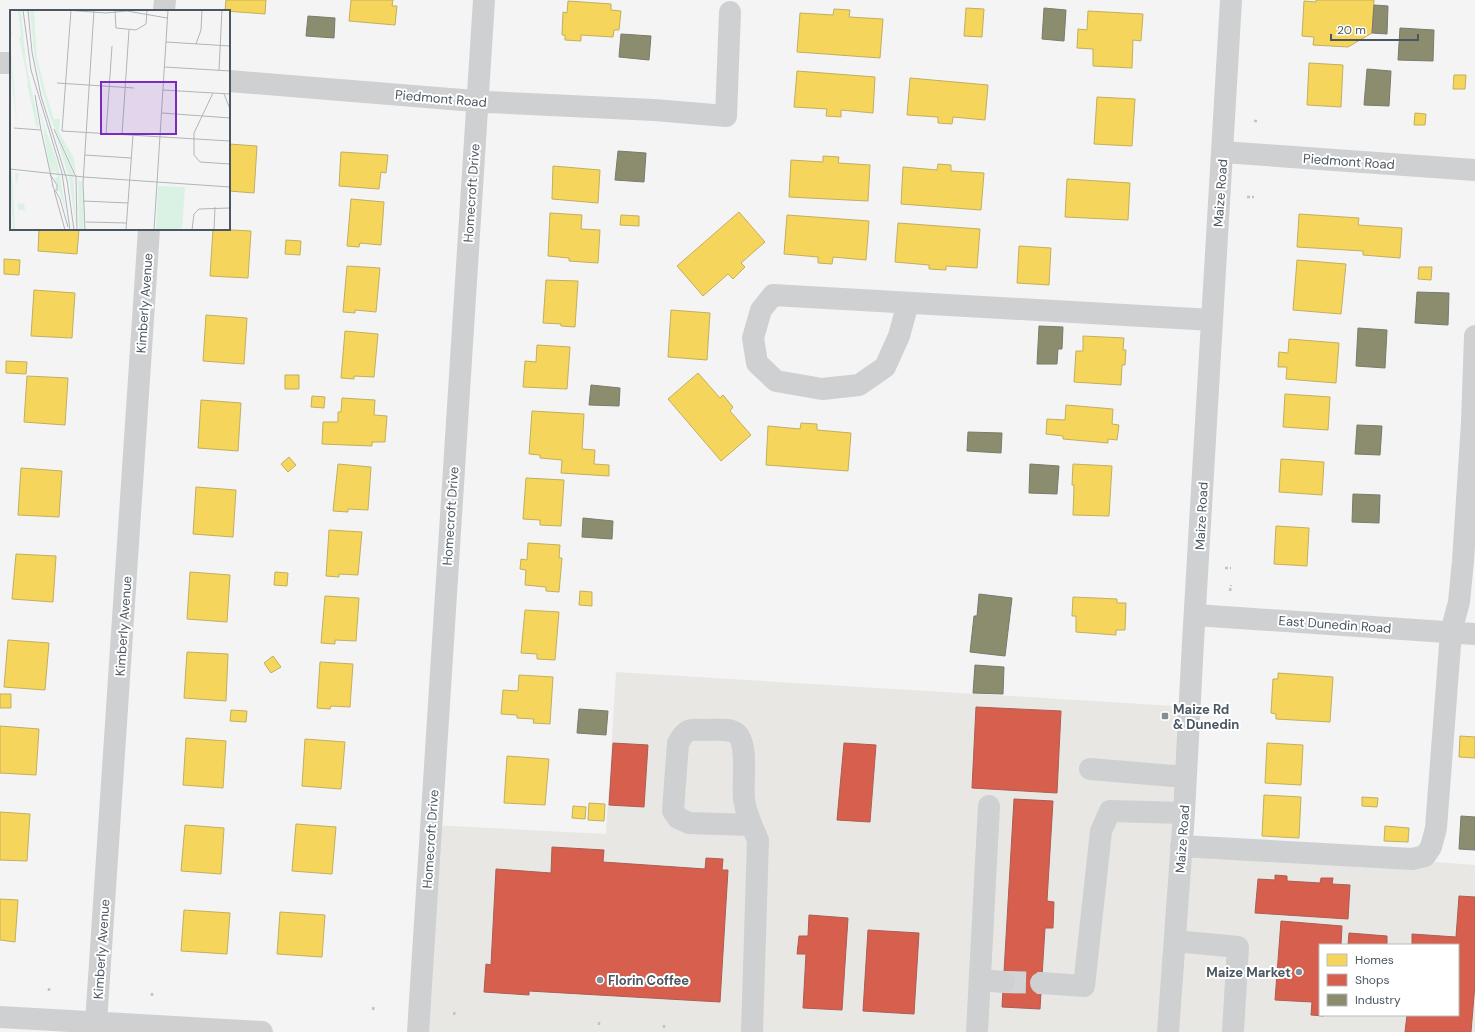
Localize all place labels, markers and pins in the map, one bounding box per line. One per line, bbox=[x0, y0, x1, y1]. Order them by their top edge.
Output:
place label: Maize Rd & Dunedin bbox=[1173, 701, 1239, 733]
marker: Maize Rd & Dunedin bbox=[1160, 711, 1170, 721]
place label: Maize Market bbox=[1206, 964, 1291, 981]
marker: Maize Market bbox=[1294, 967, 1304, 977]
place label: Florin Coffee bbox=[608, 972, 689, 989]
marker: Florin Coffee bbox=[595, 975, 605, 985]

